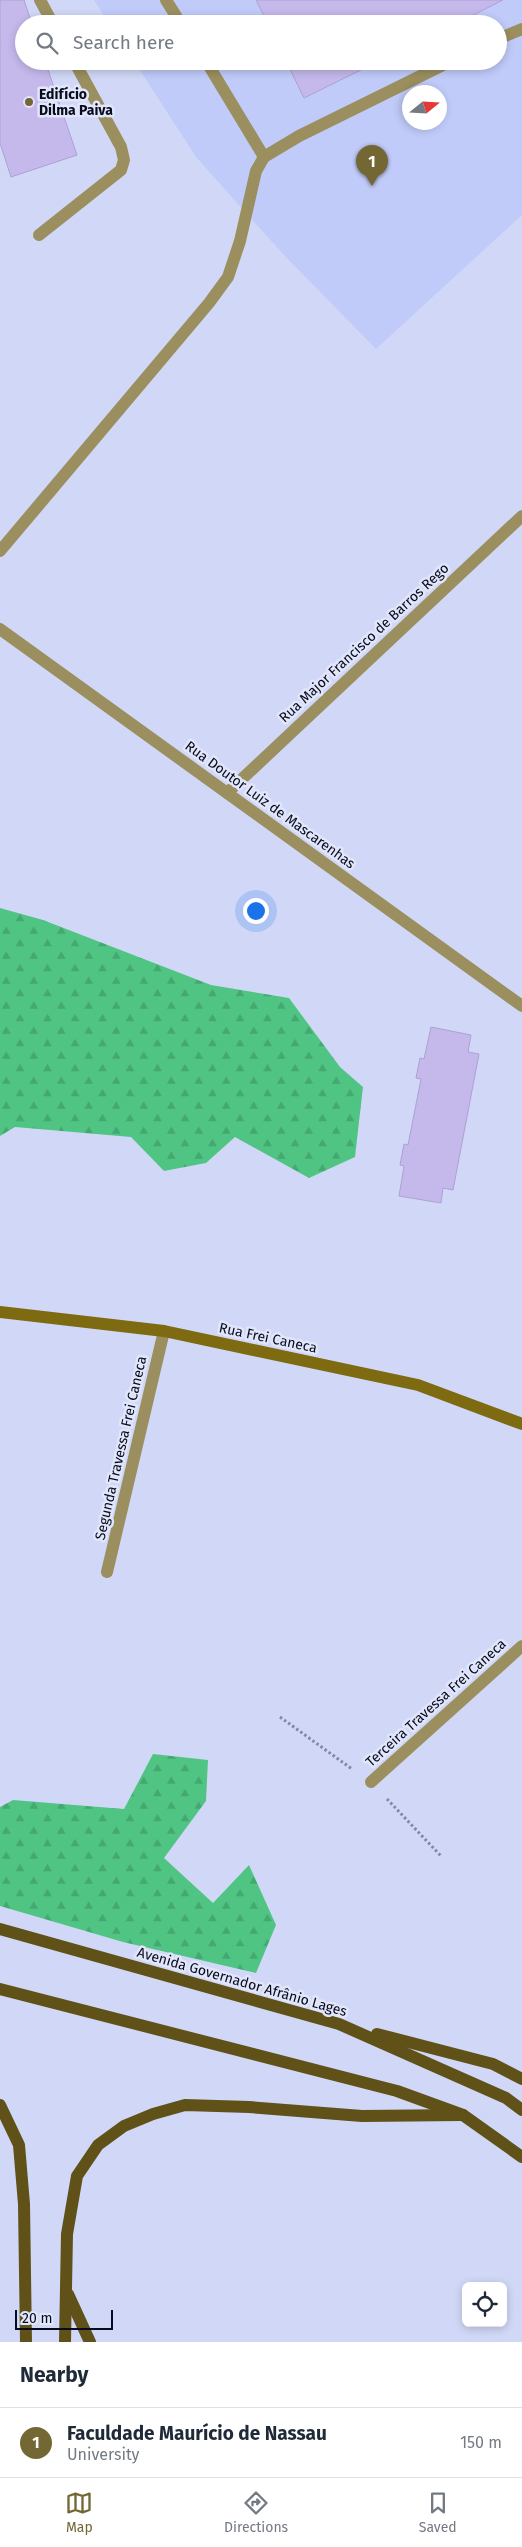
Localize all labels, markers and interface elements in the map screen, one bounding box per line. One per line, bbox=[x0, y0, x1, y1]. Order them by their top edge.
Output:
search box bbox=[15, 15, 507, 70]
icon: search bbox=[33, 29, 61, 57]
text: Search here bbox=[73, 31, 174, 54]
north arrow bbox=[402, 85, 447, 130]
place label: Edifício Dilma Paiva bbox=[39, 86, 113, 119]
marker: Edifício Dilma Paiva bbox=[23, 96, 35, 108]
pin: 1 bbox=[356, 145, 388, 186]
street label: Rua Major Francisco de Barros Rego bbox=[276, 560, 452, 726]
street label: Rua Doutor Luiz de Mascarenhas bbox=[182, 738, 359, 873]
your location bbox=[243, 898, 269, 924]
street label: Rua Frei Caneca bbox=[217, 1319, 319, 1357]
street label: Segunda Travessa Frei Caneca bbox=[92, 1354, 150, 1542]
street label: Terceira Travessa Frei Caneca bbox=[362, 1635, 510, 1771]
street label: Avenida Governador Afrânio Lages bbox=[135, 1944, 349, 2020]
map controls bbox=[462, 2282, 507, 2327]
button: locate bbox=[462, 2282, 507, 2327]
scale bar bbox=[15, 2307, 112, 2330]
text: 20 m bbox=[22, 2310, 52, 2327]
text: Nearby bbox=[20, 2362, 88, 2388]
text: Faculdade Maurício de Nassau bbox=[67, 2422, 327, 2445]
text: 1 bbox=[32, 2433, 40, 2452]
text: 150 m bbox=[460, 2433, 502, 2452]
text: University bbox=[67, 2445, 140, 2464]
tab: Map bbox=[65, 2489, 93, 2536]
tab: Directions bbox=[224, 2489, 288, 2536]
tab: Saved bbox=[419, 2489, 457, 2536]

